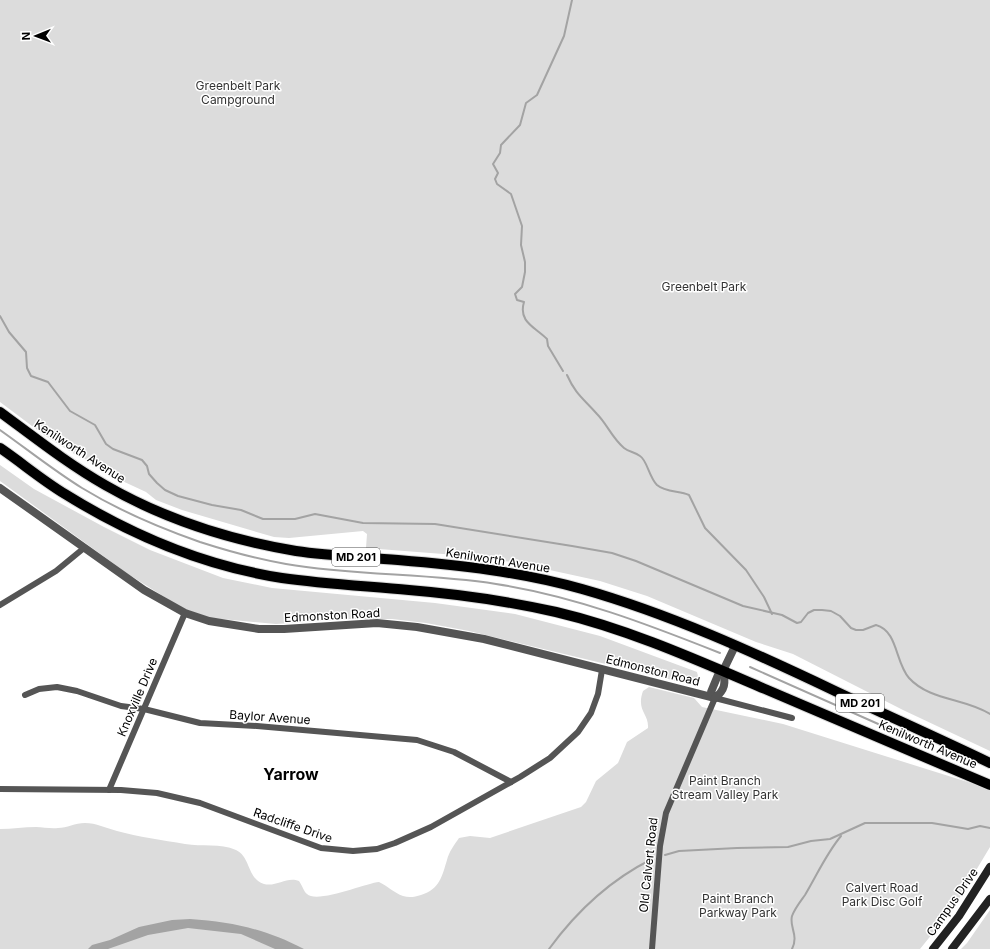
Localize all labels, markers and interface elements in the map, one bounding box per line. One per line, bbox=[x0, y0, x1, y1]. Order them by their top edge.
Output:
north arrow bbox=[16, 16, 56, 56]
text: N bbox=[19, 32, 33, 40]
park label: Greenbelt Park Campground bbox=[196, 78, 281, 107]
park label: Greenbelt Park bbox=[662, 279, 747, 294]
street label: Kenilworth Avenue bbox=[32, 416, 128, 486]
street label: Kenilworth Avenue bbox=[445, 544, 551, 576]
road number: MD 201 bbox=[332, 548, 380, 566]
street label: Edmonston Road bbox=[284, 605, 380, 625]
street label: Edmonston Road bbox=[605, 651, 701, 689]
street label: Knoxville Drive bbox=[114, 655, 160, 739]
road number: MD 201 bbox=[836, 694, 884, 712]
street label: Baylor Avenue bbox=[229, 707, 311, 727]
street label: Kenilworth Avenue bbox=[876, 716, 980, 772]
district label: Yarrow bbox=[263, 764, 319, 784]
park label: Paint Branch Stream Valley Park bbox=[672, 773, 779, 802]
street label: Radcliffe Drive bbox=[251, 804, 335, 846]
street label: Old Calvert Road bbox=[636, 817, 660, 913]
street label: Campus Drive bbox=[923, 865, 981, 939]
park label: Calvert Road Park Disc Golf bbox=[842, 880, 923, 909]
park label: Paint Branch Parkway Park bbox=[699, 891, 777, 920]

